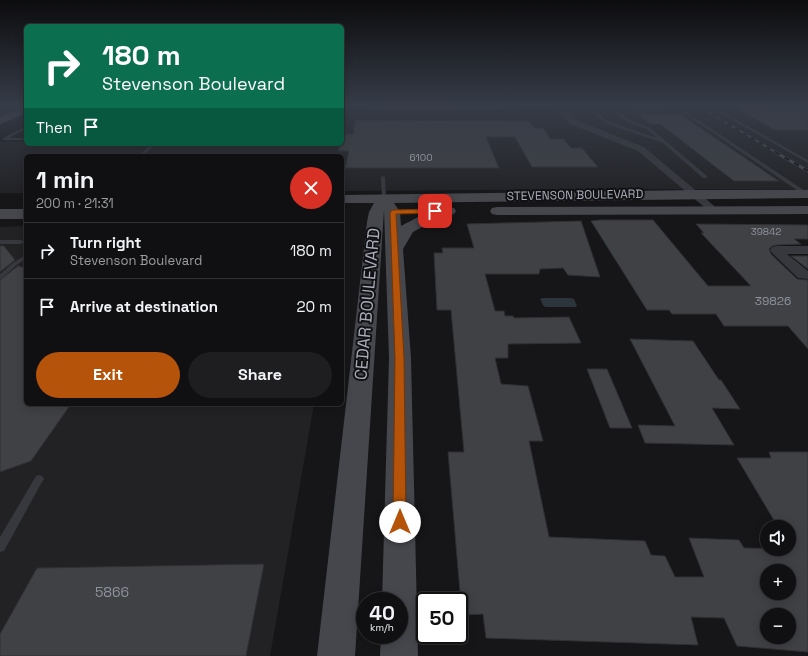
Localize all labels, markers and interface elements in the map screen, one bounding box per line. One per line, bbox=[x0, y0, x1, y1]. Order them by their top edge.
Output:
text: 180 m bbox=[102, 37, 181, 73]
icon: right bbox=[36, 40, 88, 92]
text: Stevenson Boulevard bbox=[102, 72, 285, 95]
icon: arrive bbox=[80, 116, 102, 138]
text: Then bbox=[36, 118, 72, 137]
house number: 6100 bbox=[409, 151, 433, 164]
text: 1 min bbox=[36, 164, 95, 195]
button: close bbox=[290, 167, 332, 209]
street label: STEVENSON BOULEVARD bbox=[507, 186, 643, 204]
pin bbox=[418, 194, 452, 228]
text: 200 m · 21:31 bbox=[36, 195, 114, 212]
icon: arrive bbox=[424, 200, 446, 222]
house number: 39842 bbox=[751, 225, 781, 238]
street label: CEDAR BOULEVARD bbox=[349, 227, 385, 381]
text: Turn right bbox=[70, 233, 141, 252]
icon: right bbox=[36, 240, 58, 262]
text: 180 m bbox=[290, 241, 332, 260]
text: Stevenson Boulevard bbox=[70, 252, 202, 269]
house number: 39826 bbox=[755, 293, 791, 309]
icon: arrive bbox=[36, 296, 58, 318]
text: Arrive at destination bbox=[70, 297, 218, 316]
text: 20 m bbox=[297, 297, 332, 316]
button: Exit bbox=[36, 352, 180, 398]
button: Share bbox=[188, 352, 332, 398]
position arrow bbox=[379, 501, 421, 543]
map controls bbox=[760, 520, 796, 644]
button: sound bbox=[760, 520, 796, 556]
button: + bbox=[760, 564, 796, 600]
house number: 5866 bbox=[95, 583, 129, 601]
speed limit sign: 50 bbox=[416, 592, 468, 644]
text: 40 bbox=[369, 600, 395, 626]
button: − bbox=[760, 608, 796, 644]
text: km/h bbox=[370, 621, 394, 634]

